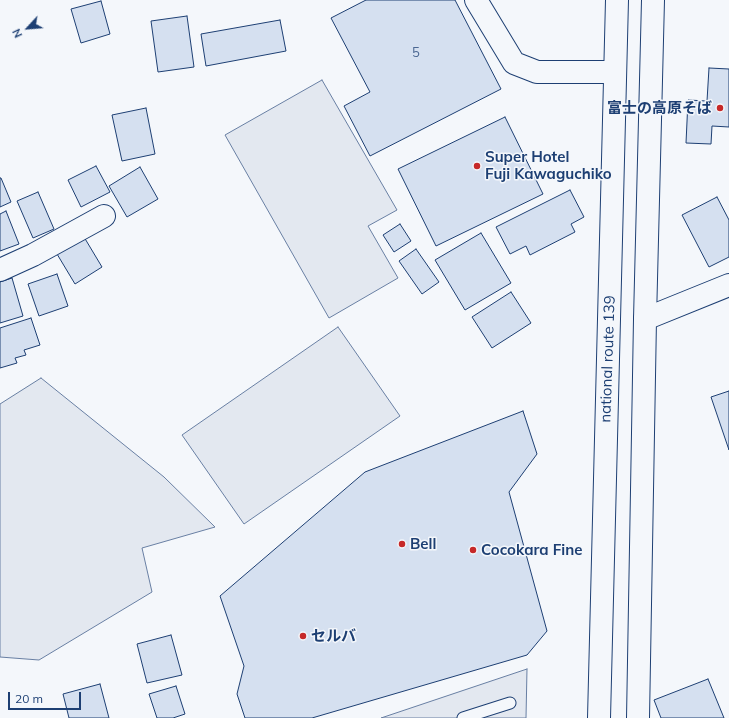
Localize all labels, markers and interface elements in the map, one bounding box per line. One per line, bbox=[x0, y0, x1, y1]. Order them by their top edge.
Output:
north arrow bbox=[8, 8, 48, 48]
text: N bbox=[9, 26, 25, 40]
house number: 5 bbox=[412, 45, 420, 61]
place label: 富士の高原そば bbox=[607, 99, 712, 117]
marker: 富士の高原そば bbox=[715, 103, 725, 113]
place label: Super Hotel Fuji Kawaguchiko bbox=[485, 148, 612, 183]
marker: Super Hotel Fuji Kawaguchiko bbox=[472, 161, 482, 171]
street label: national route 139 bbox=[597, 295, 619, 423]
place label: Bell bbox=[410, 535, 436, 553]
marker: Bell bbox=[397, 539, 407, 549]
place label: Cocokara Fine bbox=[481, 541, 582, 559]
marker: Cocokara Fine bbox=[468, 545, 478, 555]
place label: セルバ bbox=[311, 627, 356, 645]
marker: セルバ bbox=[298, 631, 308, 641]
scale bar bbox=[10, 684, 83, 710]
text: 20 m bbox=[15, 691, 43, 706]

